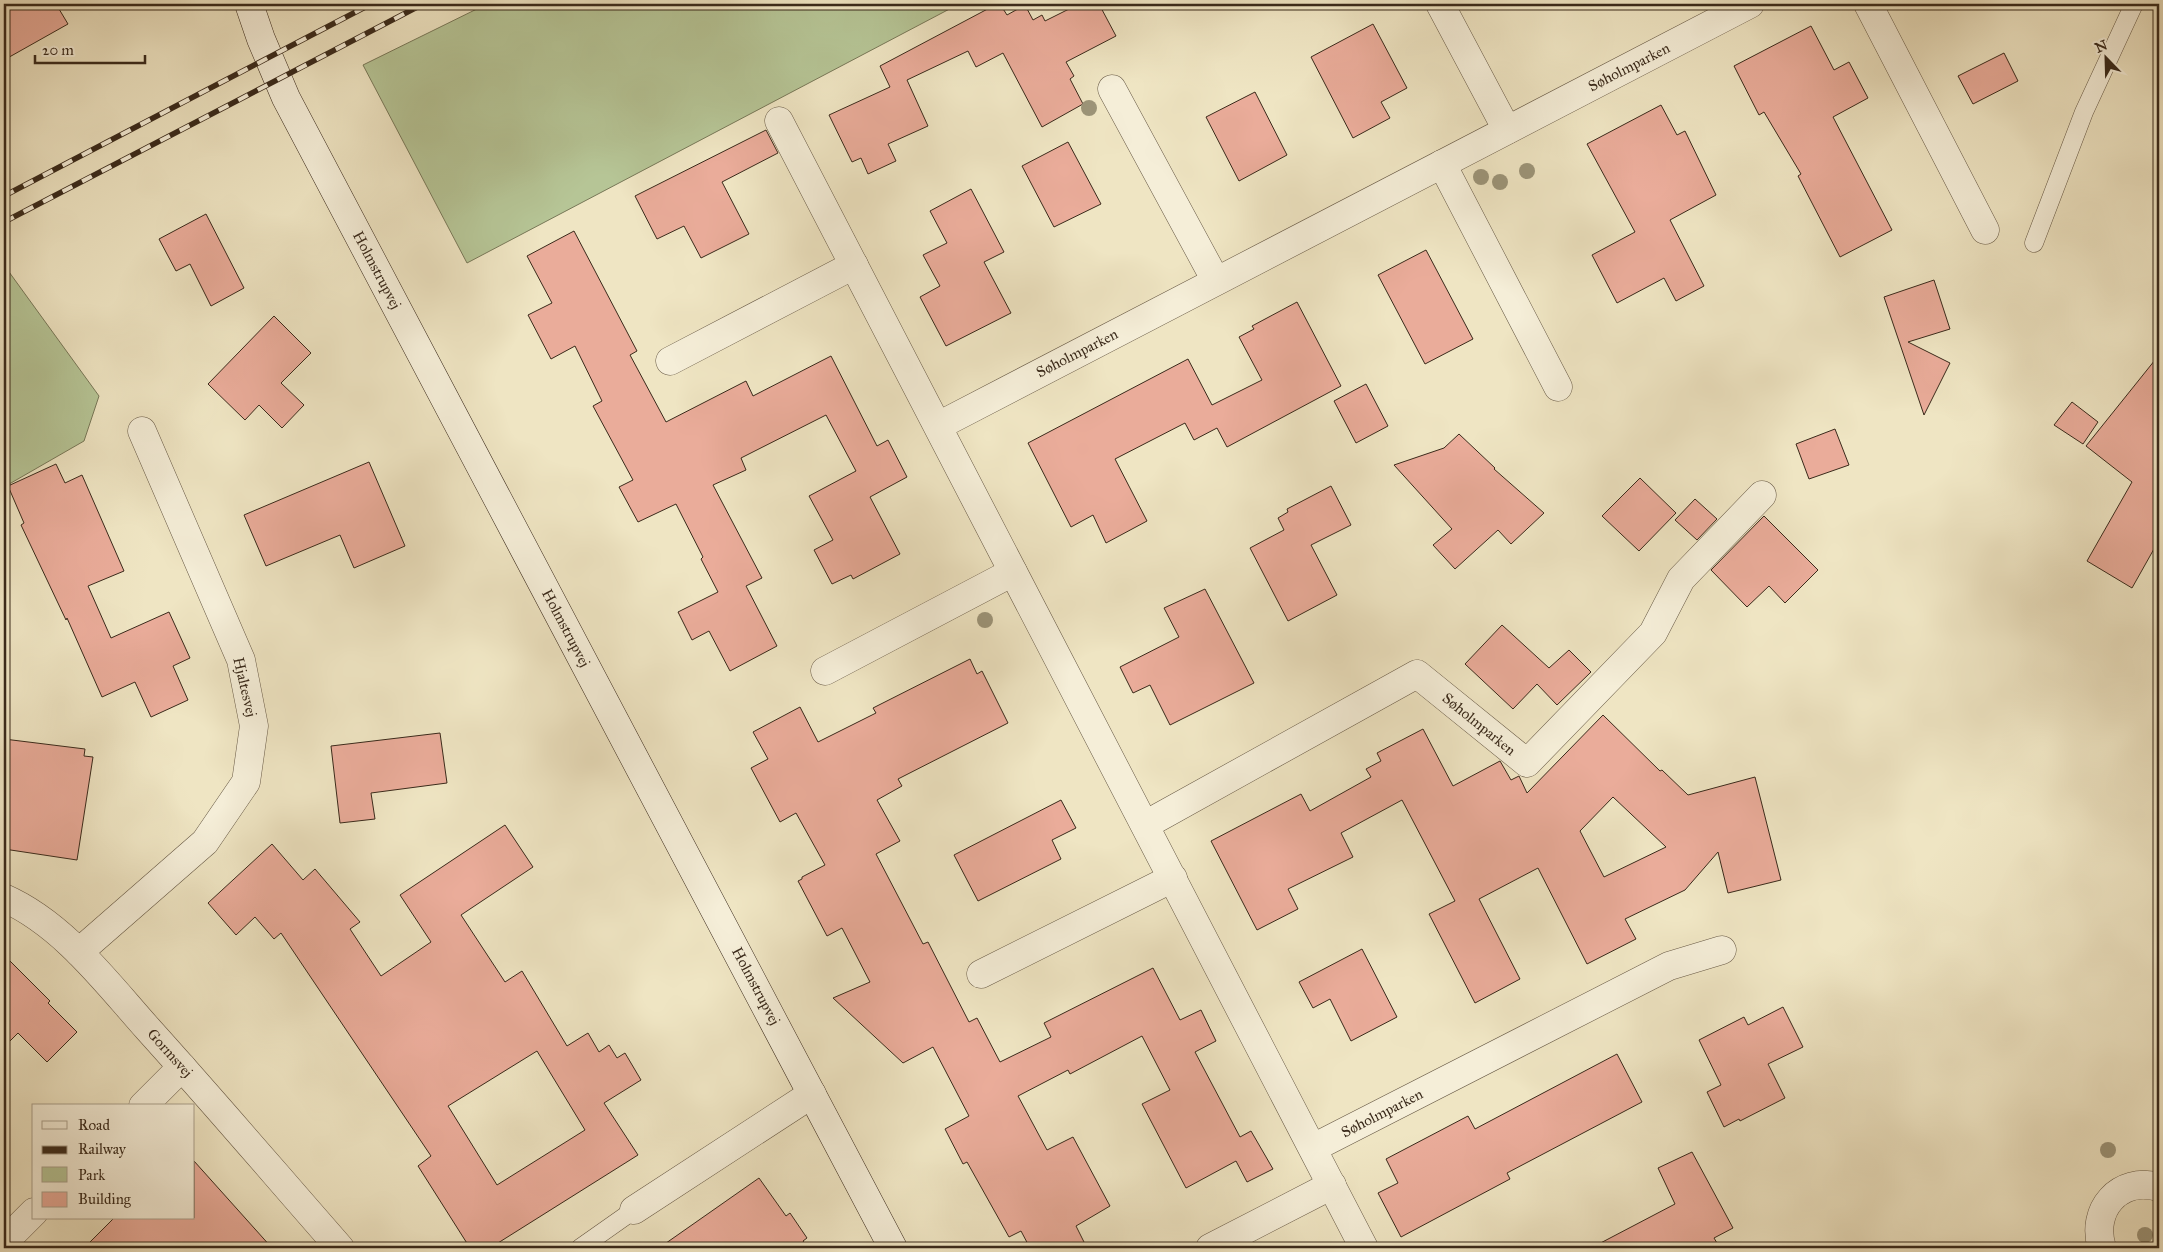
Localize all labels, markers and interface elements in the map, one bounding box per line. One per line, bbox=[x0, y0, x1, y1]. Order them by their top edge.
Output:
scale bar bbox=[35, 32, 145, 64]
north arrow bbox=[2080, 32, 2130, 82]
text: N bbox=[2092, 36, 2110, 57]
street label: Søholmparken bbox=[1585, 39, 1673, 95]
text: 20 m bbox=[42, 41, 74, 59]
street label: Holmstrupvej bbox=[349, 228, 405, 312]
street label: Søholmparken bbox=[1033, 325, 1121, 381]
street label: Holmstrupvej bbox=[538, 586, 594, 670]
street label: Hjaltesvej bbox=[229, 655, 261, 719]
street label: Søholmparken bbox=[1439, 689, 1519, 759]
street label: Holmstrupvej bbox=[728, 944, 784, 1028]
street label: Gormsvej bbox=[143, 1025, 197, 1081]
street label: Søholmparken bbox=[1338, 1085, 1426, 1141]
legend bbox=[32, 1104, 195, 1220]
text: Road bbox=[78, 1116, 110, 1134]
text: Railway bbox=[78, 1140, 127, 1158]
text: Park bbox=[78, 1166, 105, 1184]
text: Building bbox=[78, 1190, 132, 1208]

